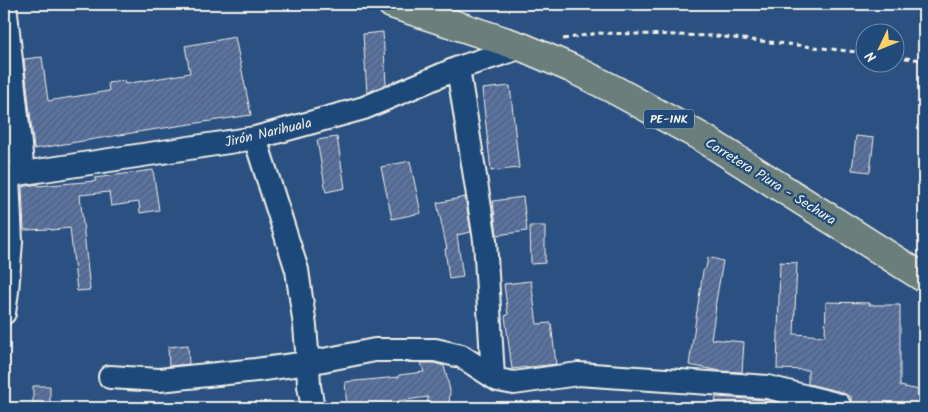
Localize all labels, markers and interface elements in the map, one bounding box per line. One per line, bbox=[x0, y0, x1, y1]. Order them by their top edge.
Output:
north arrow bbox=[856, 22, 906, 72]
text: N bbox=[860, 45, 882, 67]
road number: PE-1NK bbox=[644, 110, 694, 128]
street label: Jirón Narihuala bbox=[223, 112, 314, 154]
street label: Carretera Piura - Sechura bbox=[701, 133, 840, 231]

